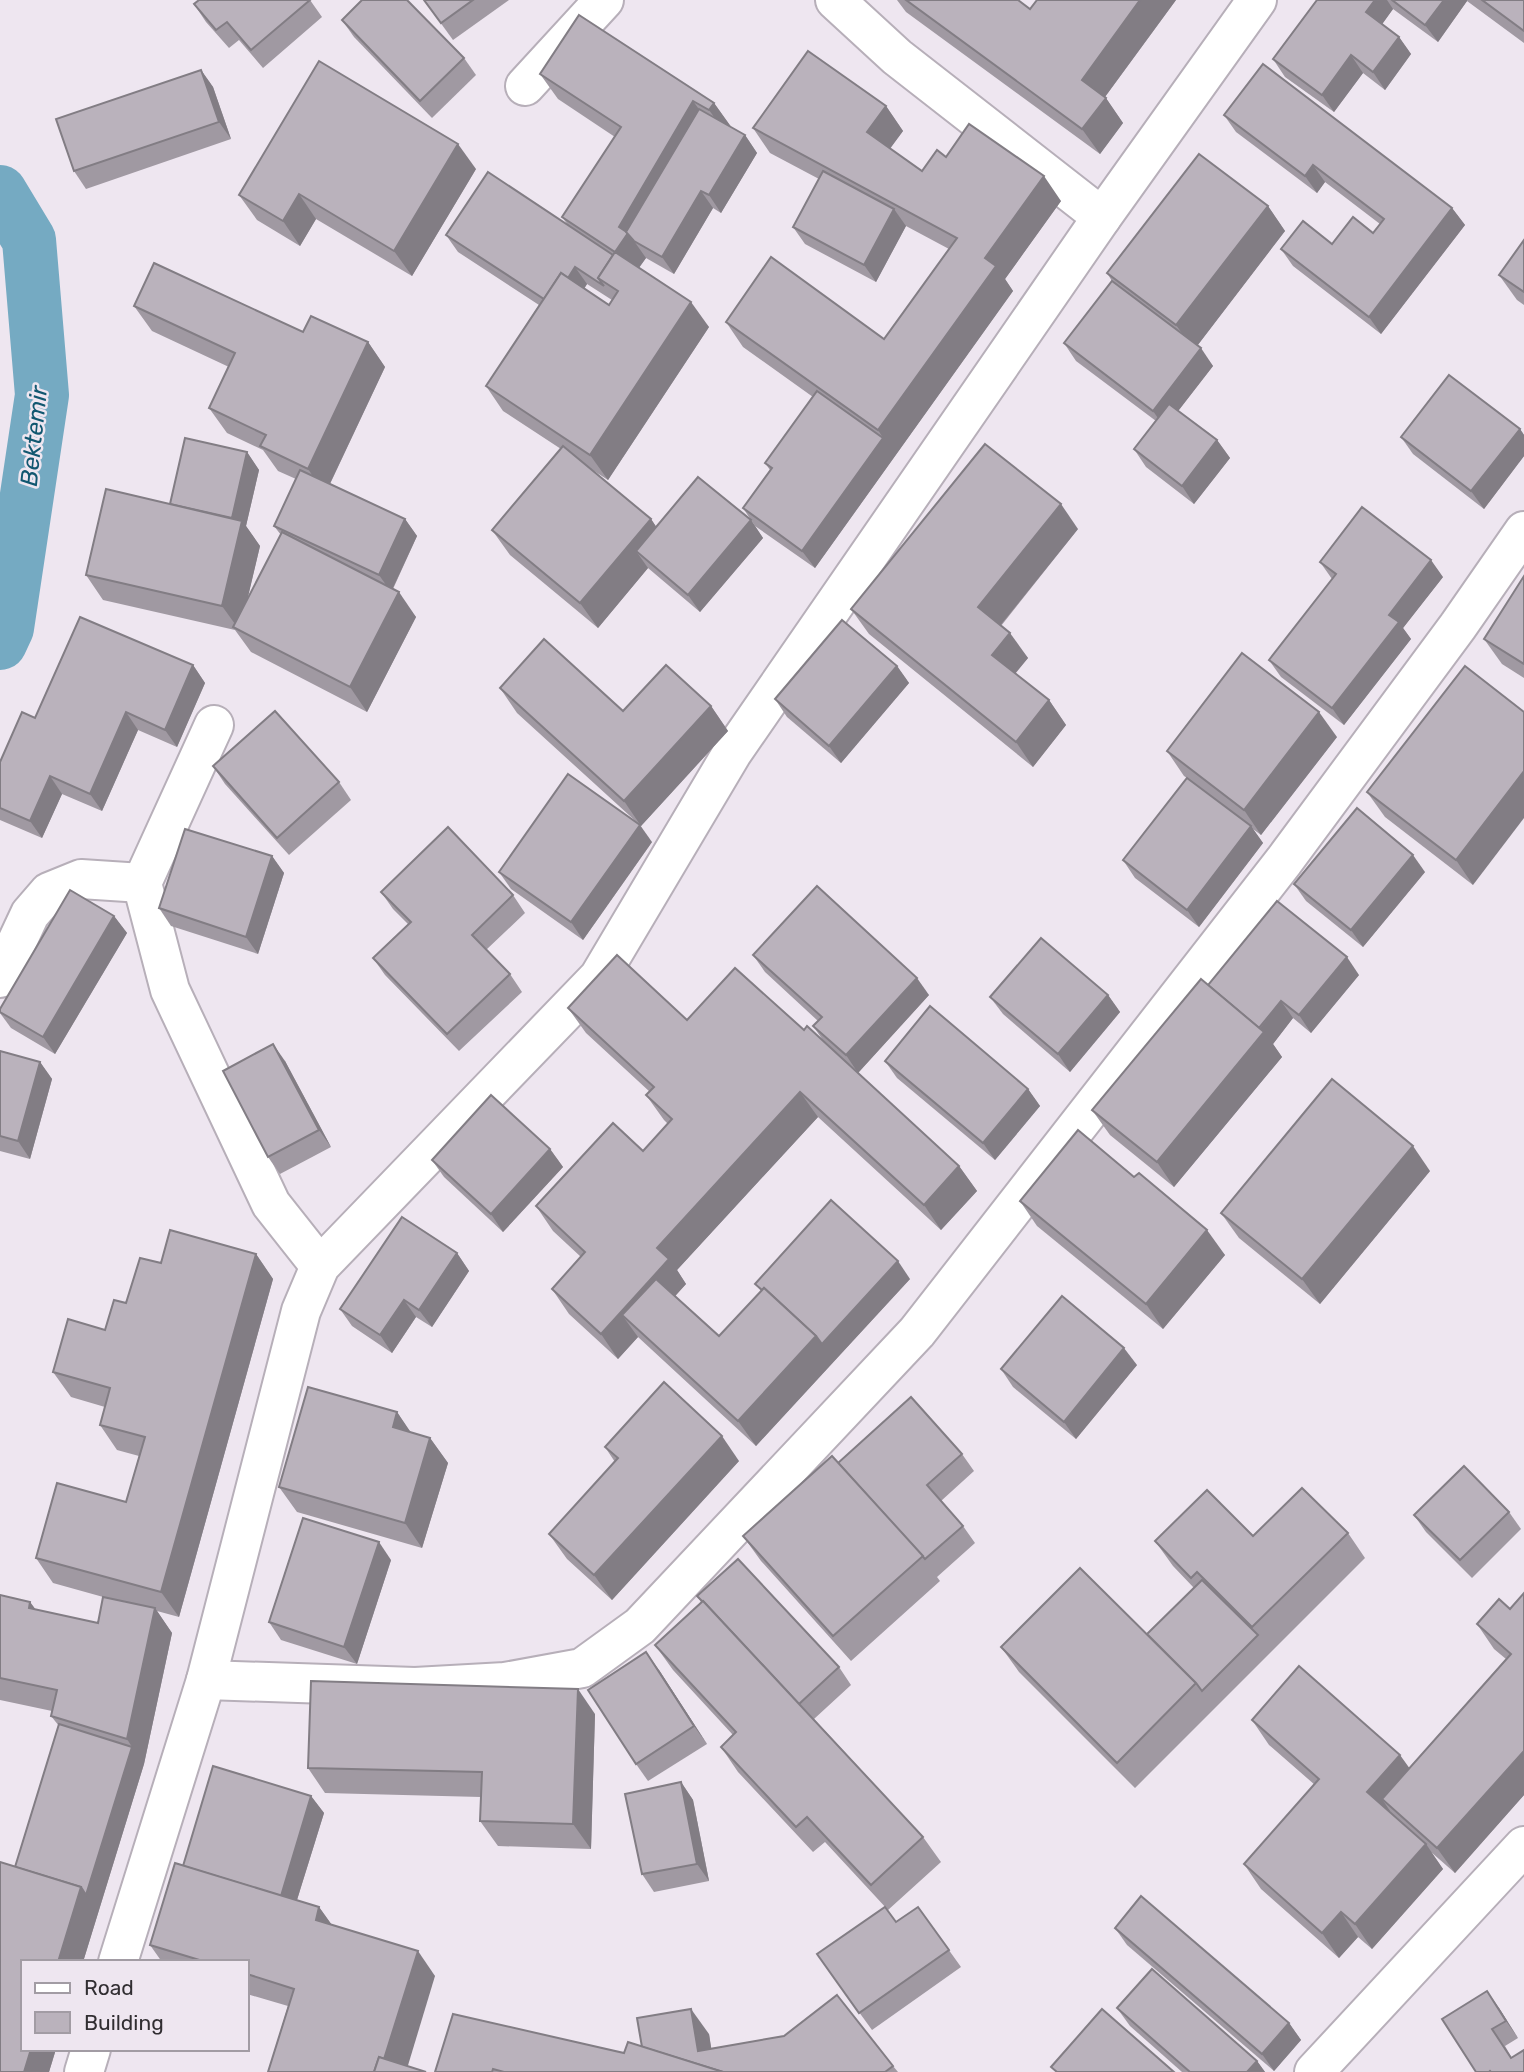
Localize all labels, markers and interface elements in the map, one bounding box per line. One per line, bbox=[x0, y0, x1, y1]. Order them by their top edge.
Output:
water label: Bektemir bbox=[15, 384, 53, 488]
legend bbox=[21, 1960, 248, 2051]
text: Road bbox=[84, 1975, 134, 2000]
text: Building bbox=[84, 2010, 164, 2035]

